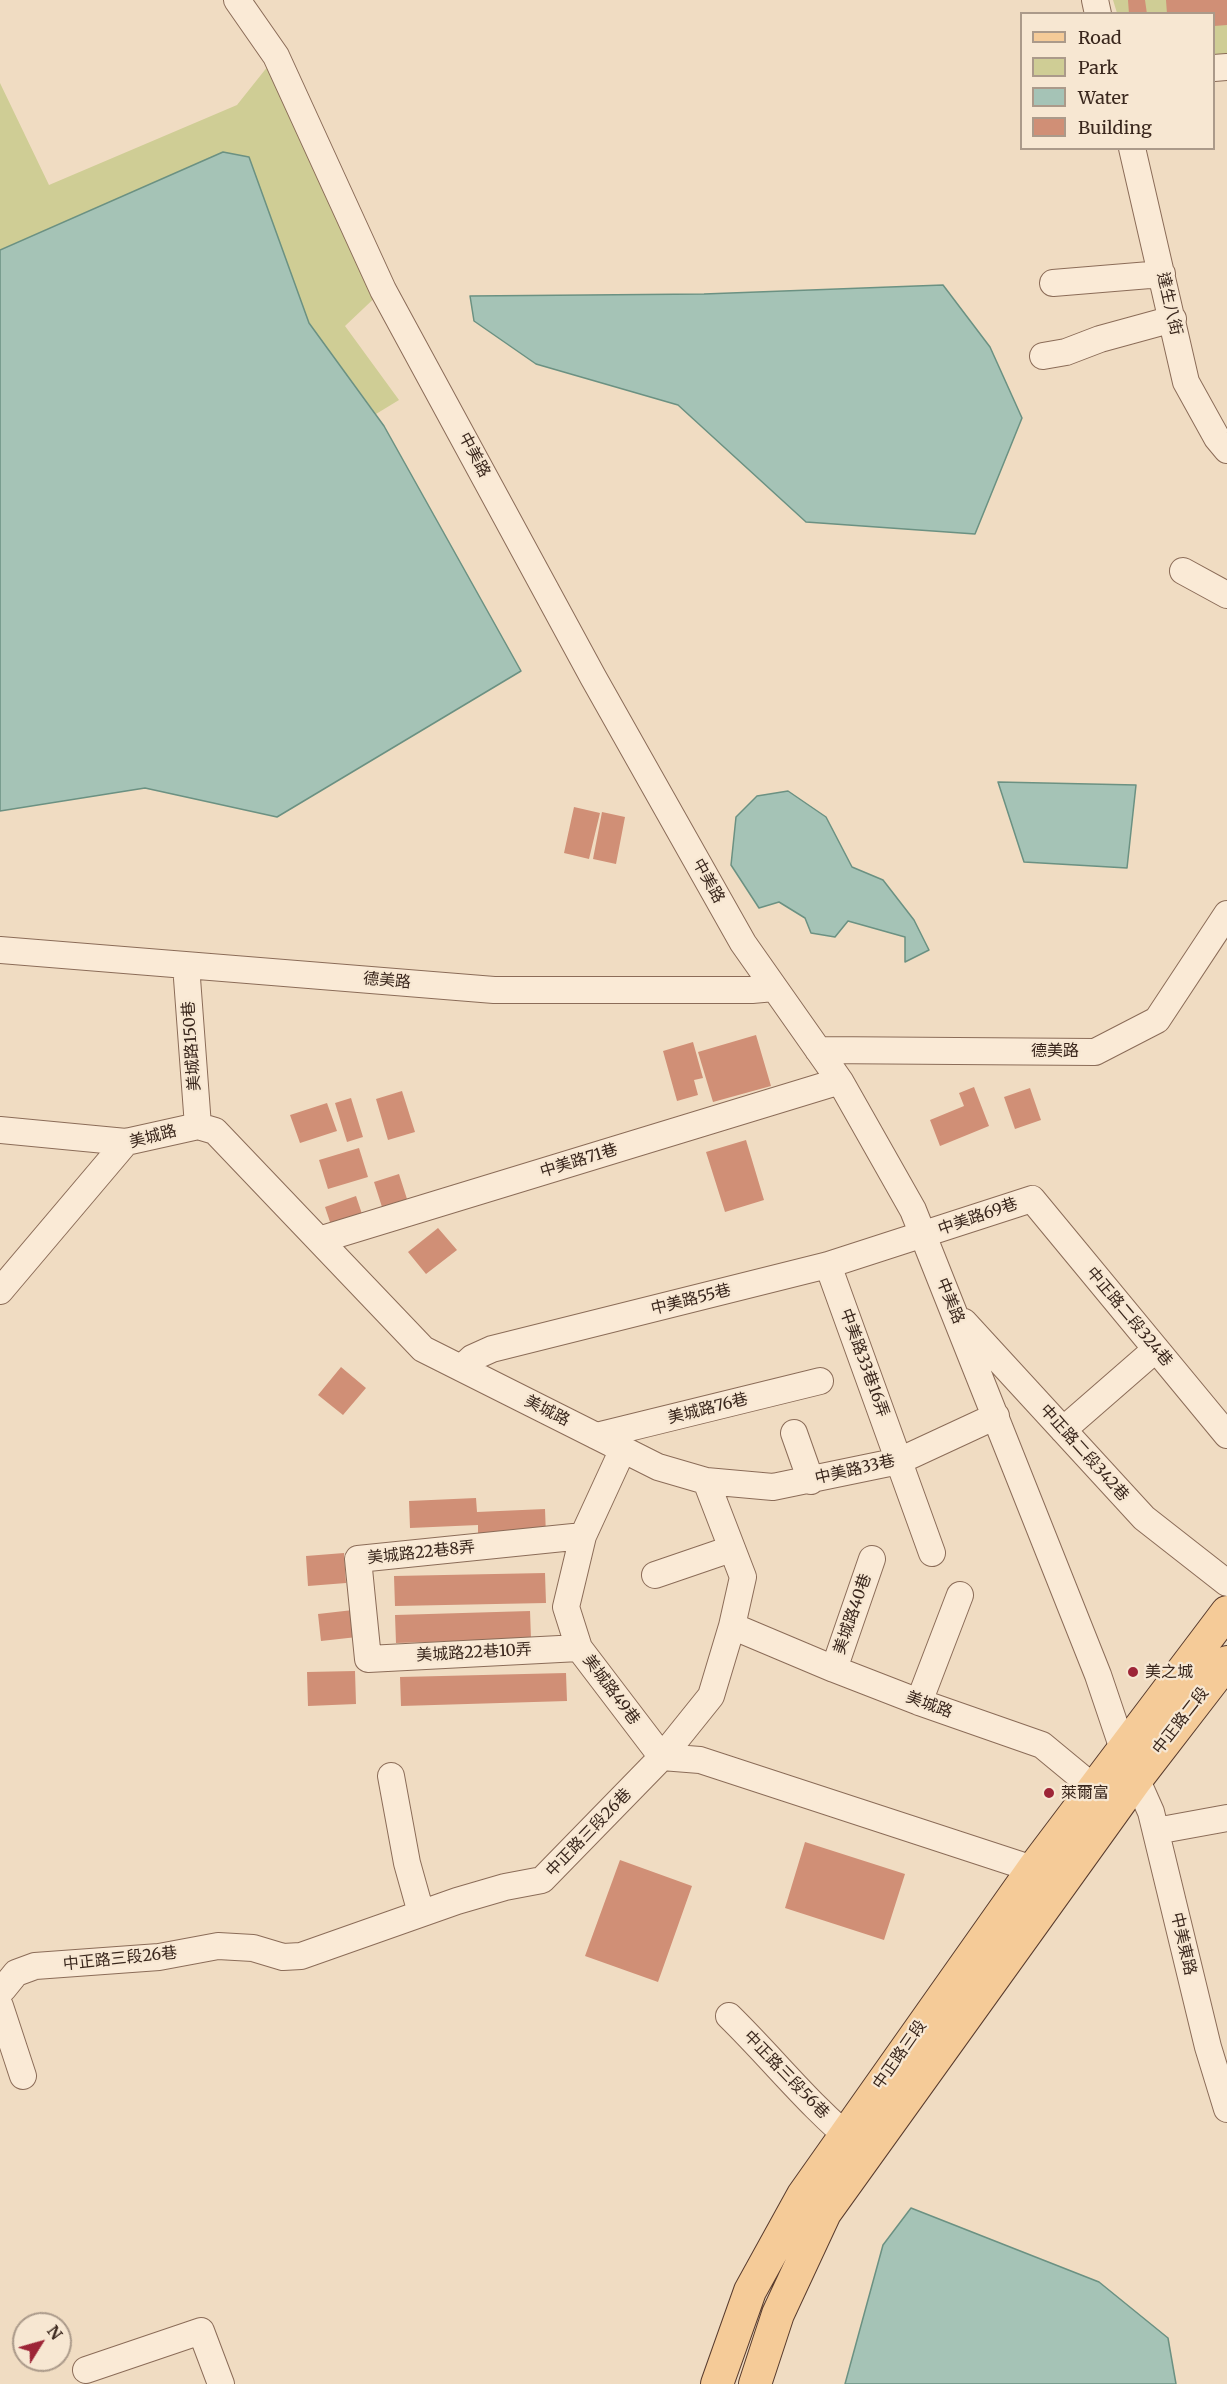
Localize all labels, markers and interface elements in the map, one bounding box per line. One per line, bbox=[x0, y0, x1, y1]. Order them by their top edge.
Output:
legend bbox=[1020, 12, 1215, 150]
text: Road bbox=[1078, 26, 1122, 49]
text: Park bbox=[1078, 56, 1118, 79]
text: Water bbox=[1078, 86, 1129, 109]
text: Building bbox=[1078, 116, 1152, 139]
street label: 達生八街 bbox=[1152, 271, 1186, 337]
street label: 中美路 bbox=[454, 429, 494, 481]
street label: 中美路 bbox=[688, 855, 728, 907]
street label: 德美路 bbox=[362, 969, 412, 993]
street label: 美城路150巷 bbox=[179, 1000, 205, 1092]
street label: 德美路 bbox=[1031, 1041, 1079, 1061]
street label: 美城路 bbox=[127, 1122, 179, 1152]
street label: 中美路71巷 bbox=[538, 1140, 620, 1182]
street label: 中美路69巷 bbox=[936, 1194, 1020, 1240]
street label: 中正路二段324巷 bbox=[1082, 1264, 1176, 1370]
street label: 中美路 bbox=[932, 1275, 968, 1327]
street label: 中美路55巷 bbox=[649, 1281, 733, 1319]
street label: 中美路33巷16弄 bbox=[836, 1306, 892, 1420]
street label: 美城路76巷 bbox=[666, 1390, 750, 1428]
street label: 美城路 bbox=[521, 1392, 573, 1430]
street label: 中正路二段342巷 bbox=[1036, 1401, 1132, 1505]
street label: 中美路33巷 bbox=[813, 1451, 897, 1489]
street label: 美城路22巷8弄 bbox=[366, 1538, 476, 1568]
street label: 美城路40巷 bbox=[830, 1571, 876, 1657]
street label: 美城路22巷10弄 bbox=[416, 1640, 532, 1666]
street label: 美城路49巷 bbox=[578, 1651, 644, 1729]
place label: 美之城 bbox=[1145, 1662, 1193, 1682]
marker: 美之城 bbox=[1126, 1665, 1140, 1679]
street label: 中正路二段 bbox=[1149, 1684, 1213, 1758]
street label: 美城路 bbox=[903, 1688, 955, 1722]
place label: 萊爾富 bbox=[1061, 1783, 1109, 1803]
street label: 中正路三段26巷 bbox=[542, 1785, 636, 1881]
marker: 萊爾富 bbox=[1042, 1786, 1056, 1800]
street label: 中美東路 bbox=[1166, 1911, 1200, 1977]
street label: 中正路三段26巷 bbox=[62, 1943, 178, 1975]
street label: 中正路三段 bbox=[869, 2017, 931, 2093]
street label: 中正路三段56巷 bbox=[739, 2027, 833, 2123]
north arrow bbox=[12, 2312, 72, 2372]
text: N bbox=[43, 2321, 67, 2343]

